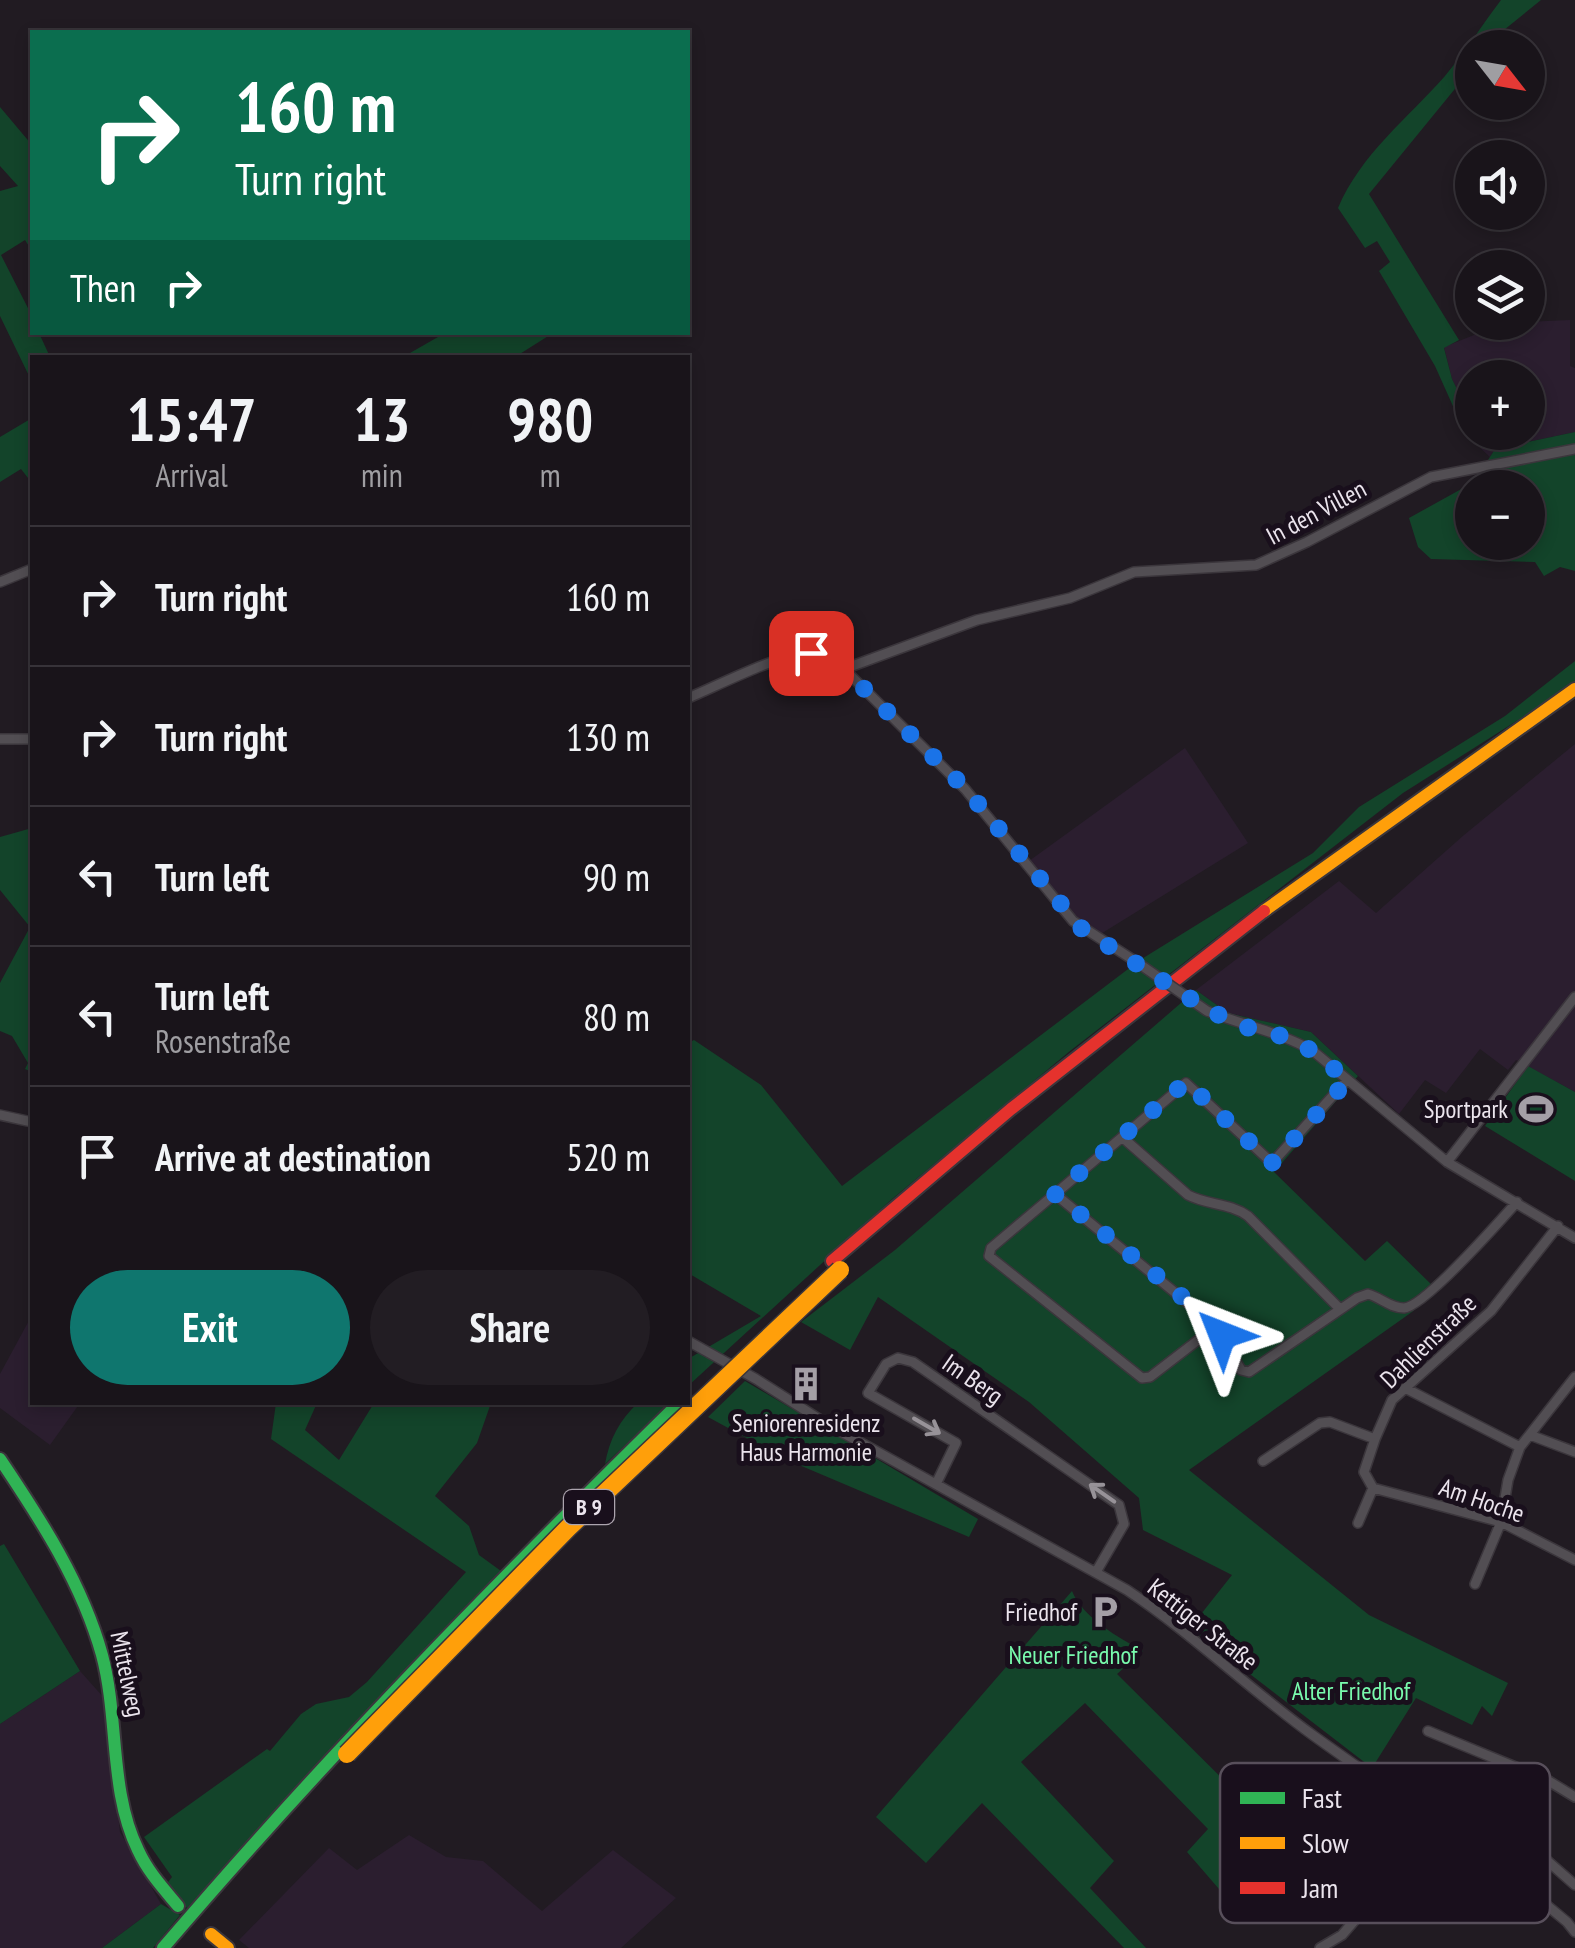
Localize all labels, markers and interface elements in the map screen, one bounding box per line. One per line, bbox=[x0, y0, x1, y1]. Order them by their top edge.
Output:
north arrow bbox=[1455, 30, 1545, 120]
map controls bbox=[1455, 30, 1545, 560]
text: 160 m bbox=[235, 61, 396, 151]
icon: right bbox=[70, 70, 200, 200]
button: sound bbox=[1455, 140, 1545, 230]
text: Turn right bbox=[235, 149, 386, 207]
button: layers bbox=[1455, 250, 1545, 340]
icon: right bbox=[156, 260, 211, 315]
text: Then bbox=[70, 263, 136, 312]
button: + bbox=[1455, 360, 1545, 450]
text: 15:47 bbox=[127, 380, 256, 458]
text: 13 bbox=[353, 380, 411, 458]
text: 980 bbox=[507, 380, 593, 458]
text: Arrival bbox=[155, 454, 228, 496]
text: min bbox=[361, 454, 403, 496]
text: m bbox=[540, 454, 561, 496]
button: − bbox=[1455, 470, 1545, 560]
street label: In den Villen bbox=[1260, 472, 1372, 552]
icon: right bbox=[70, 569, 125, 624]
text: Turn right bbox=[155, 572, 287, 621]
text: 160 m bbox=[566, 572, 650, 621]
pin bbox=[769, 611, 854, 696]
icon: arrive bbox=[784, 626, 839, 681]
icon: right bbox=[70, 709, 125, 764]
text: Turn right bbox=[155, 712, 287, 761]
text: 130 m bbox=[566, 712, 650, 761]
icon: left bbox=[70, 849, 125, 904]
text: Turn left bbox=[155, 852, 269, 901]
text: 90 m bbox=[583, 852, 650, 901]
text: Turn left bbox=[155, 971, 269, 1020]
icon: left bbox=[70, 989, 125, 1044]
text: 80 m bbox=[583, 992, 650, 1041]
text: Rosenstraße bbox=[155, 1020, 291, 1062]
sports icon: Sportpark bbox=[1517, 1090, 1555, 1128]
place label: Sportpark bbox=[1424, 1093, 1508, 1125]
icon: arrive bbox=[70, 1129, 125, 1184]
text: Arrive at destination bbox=[155, 1132, 431, 1181]
text: 520 m bbox=[566, 1132, 650, 1181]
button: Exit bbox=[70, 1270, 350, 1385]
button: Share bbox=[370, 1270, 650, 1385]
position arrow bbox=[1170, 1283, 1274, 1387]
street label: Dahlienstraße bbox=[1373, 1287, 1483, 1395]
street label: Im Berg bbox=[936, 1347, 1010, 1411]
building icon: Seniorenresidenz Haus Harmonie bbox=[787, 1365, 825, 1403]
place label: Seniorenresidenz Haus Harmonie bbox=[732, 1407, 880, 1468]
one-way arrow bbox=[912, 1417, 941, 1437]
street label: Am Hoche bbox=[1435, 1471, 1529, 1529]
one-way arrow bbox=[1088, 1483, 1116, 1504]
road number: B 9 bbox=[564, 1490, 614, 1524]
street label: Kettiger Straße bbox=[1142, 1571, 1264, 1677]
parking icon: Friedhof bbox=[1086, 1593, 1124, 1631]
place label: Friedhof bbox=[1005, 1596, 1079, 1628]
street label: Mittelweg bbox=[103, 1628, 153, 1720]
park label: Neuer Friedhof bbox=[1009, 1639, 1139, 1671]
park label: Alter Friedhof bbox=[1292, 1675, 1412, 1707]
legend bbox=[1220, 1763, 1550, 1923]
text: Fast bbox=[1302, 1779, 1342, 1816]
text: Slow bbox=[1302, 1824, 1349, 1861]
text: Jam bbox=[1301, 1869, 1338, 1906]

